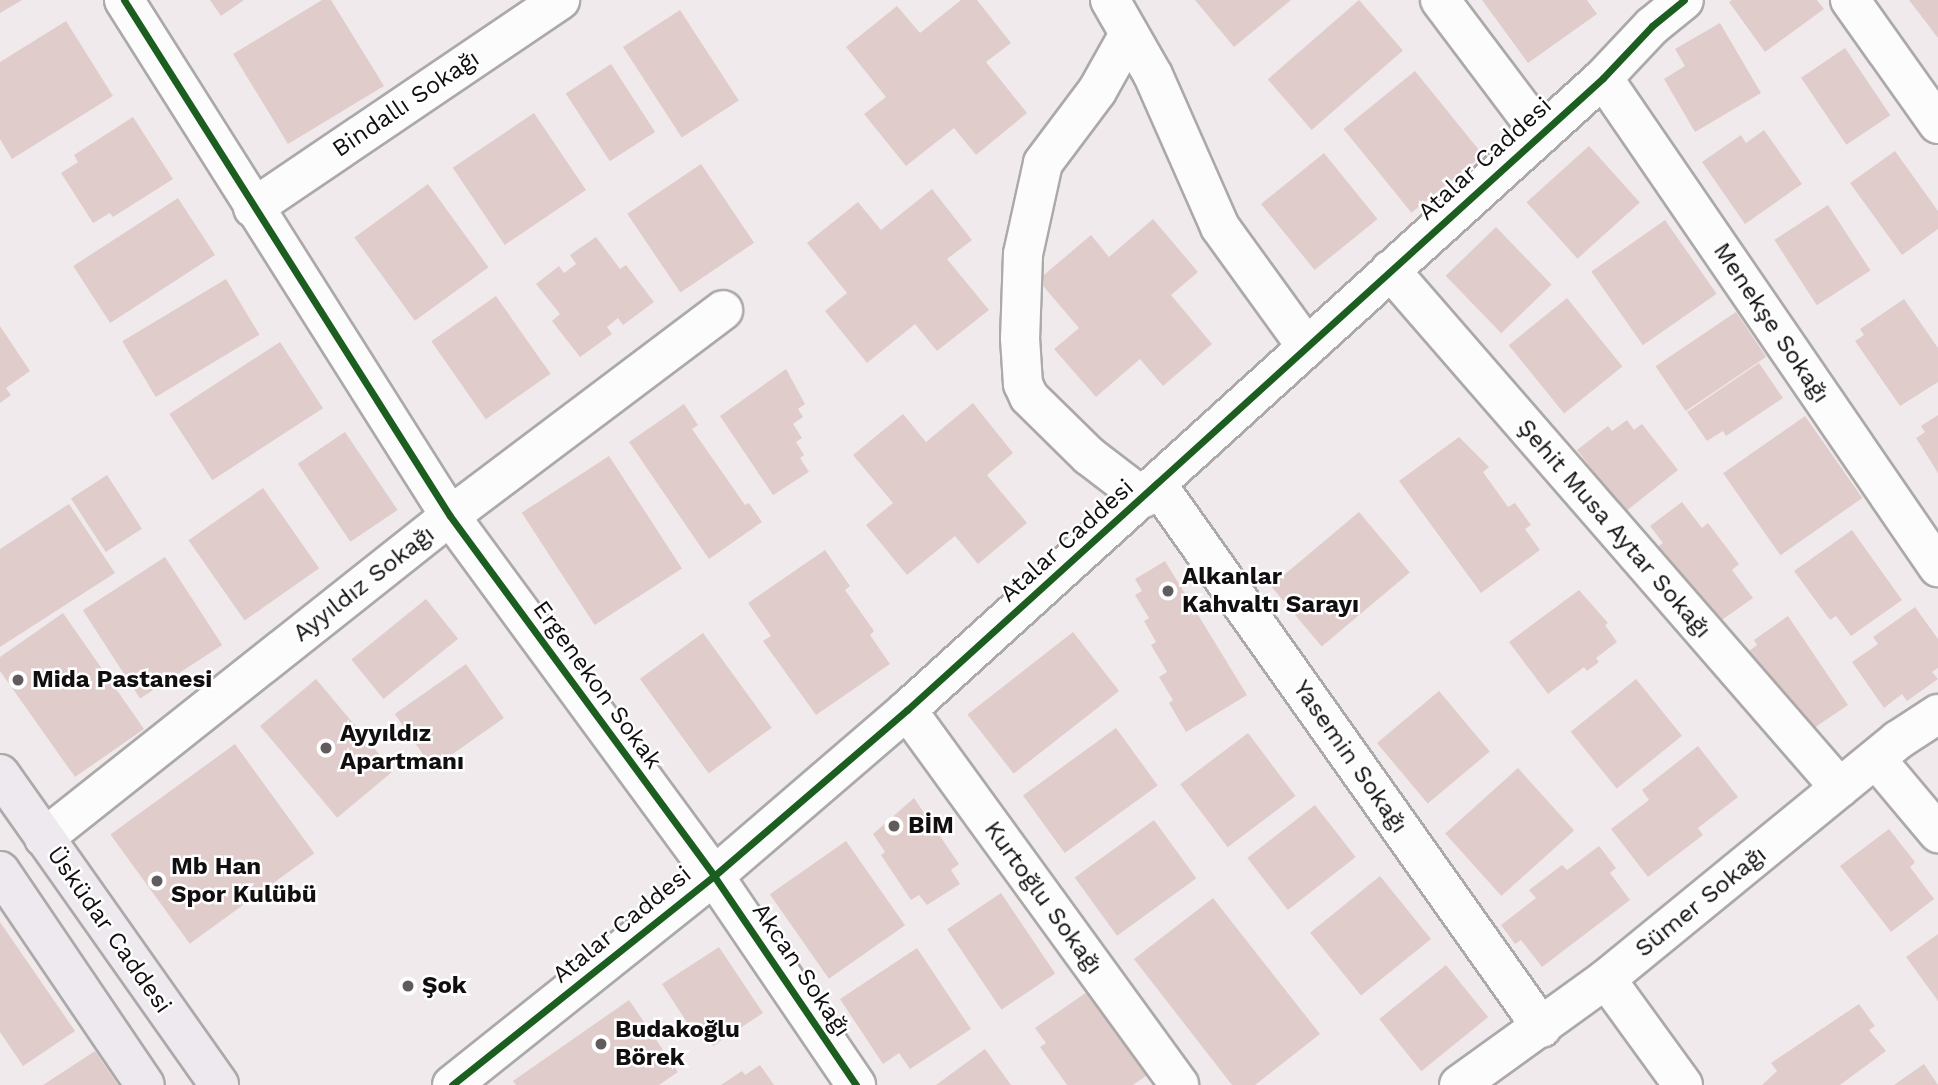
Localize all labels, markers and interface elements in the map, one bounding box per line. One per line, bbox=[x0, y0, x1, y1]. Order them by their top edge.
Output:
street label: Bindallı Sokağı bbox=[327, 44, 485, 164]
street label: Atalar Caddesi bbox=[1412, 91, 1558, 227]
street label: Menekşe Sokağı bbox=[1707, 238, 1835, 408]
street label: Şehit Musa Aytar Sokağı bbox=[1510, 413, 1718, 645]
street label: Atalar Caddesi bbox=[994, 473, 1140, 609]
street label: Ayyıldız Sokağı bbox=[288, 520, 440, 648]
place label: Alkanlar Kahvaltı Sarayı bbox=[1182, 563, 1359, 619]
marker: Alkanlar Kahvaltı Sarayı bbox=[1160, 583, 1176, 599]
street label: Ergenekon Sokak bbox=[526, 595, 668, 775]
place label: Mida Pastanesi bbox=[32, 666, 212, 694]
marker: Mida Pastanesi bbox=[10, 672, 26, 688]
street label: Yasemin Sokağı bbox=[1287, 675, 1413, 839]
place label: Ayyıldız Apartmanı bbox=[340, 720, 464, 776]
marker: Ayyıldız Apartmanı bbox=[318, 740, 334, 756]
place label: BİM bbox=[908, 812, 954, 840]
street label: Kurtoğlu Sokağı bbox=[978, 816, 1108, 980]
marker: BİM bbox=[886, 818, 902, 834]
street label: Sümer Sokağı bbox=[1630, 840, 1772, 964]
street label: Üsküdar Caddesi bbox=[41, 841, 177, 1019]
place label: Mb Han Spor Kulübü bbox=[171, 853, 317, 909]
street label: Atalar Caddesi bbox=[547, 860, 697, 990]
marker: Mb Han Spor Kulübü bbox=[149, 873, 165, 889]
street label: Akcan Sokağı bbox=[746, 898, 856, 1042]
place label: Şok bbox=[422, 972, 467, 1000]
marker: Şok bbox=[400, 978, 416, 994]
place label: Budakoğlu Börek bbox=[615, 1016, 740, 1072]
marker: Budakoğlu Börek bbox=[593, 1036, 609, 1052]

